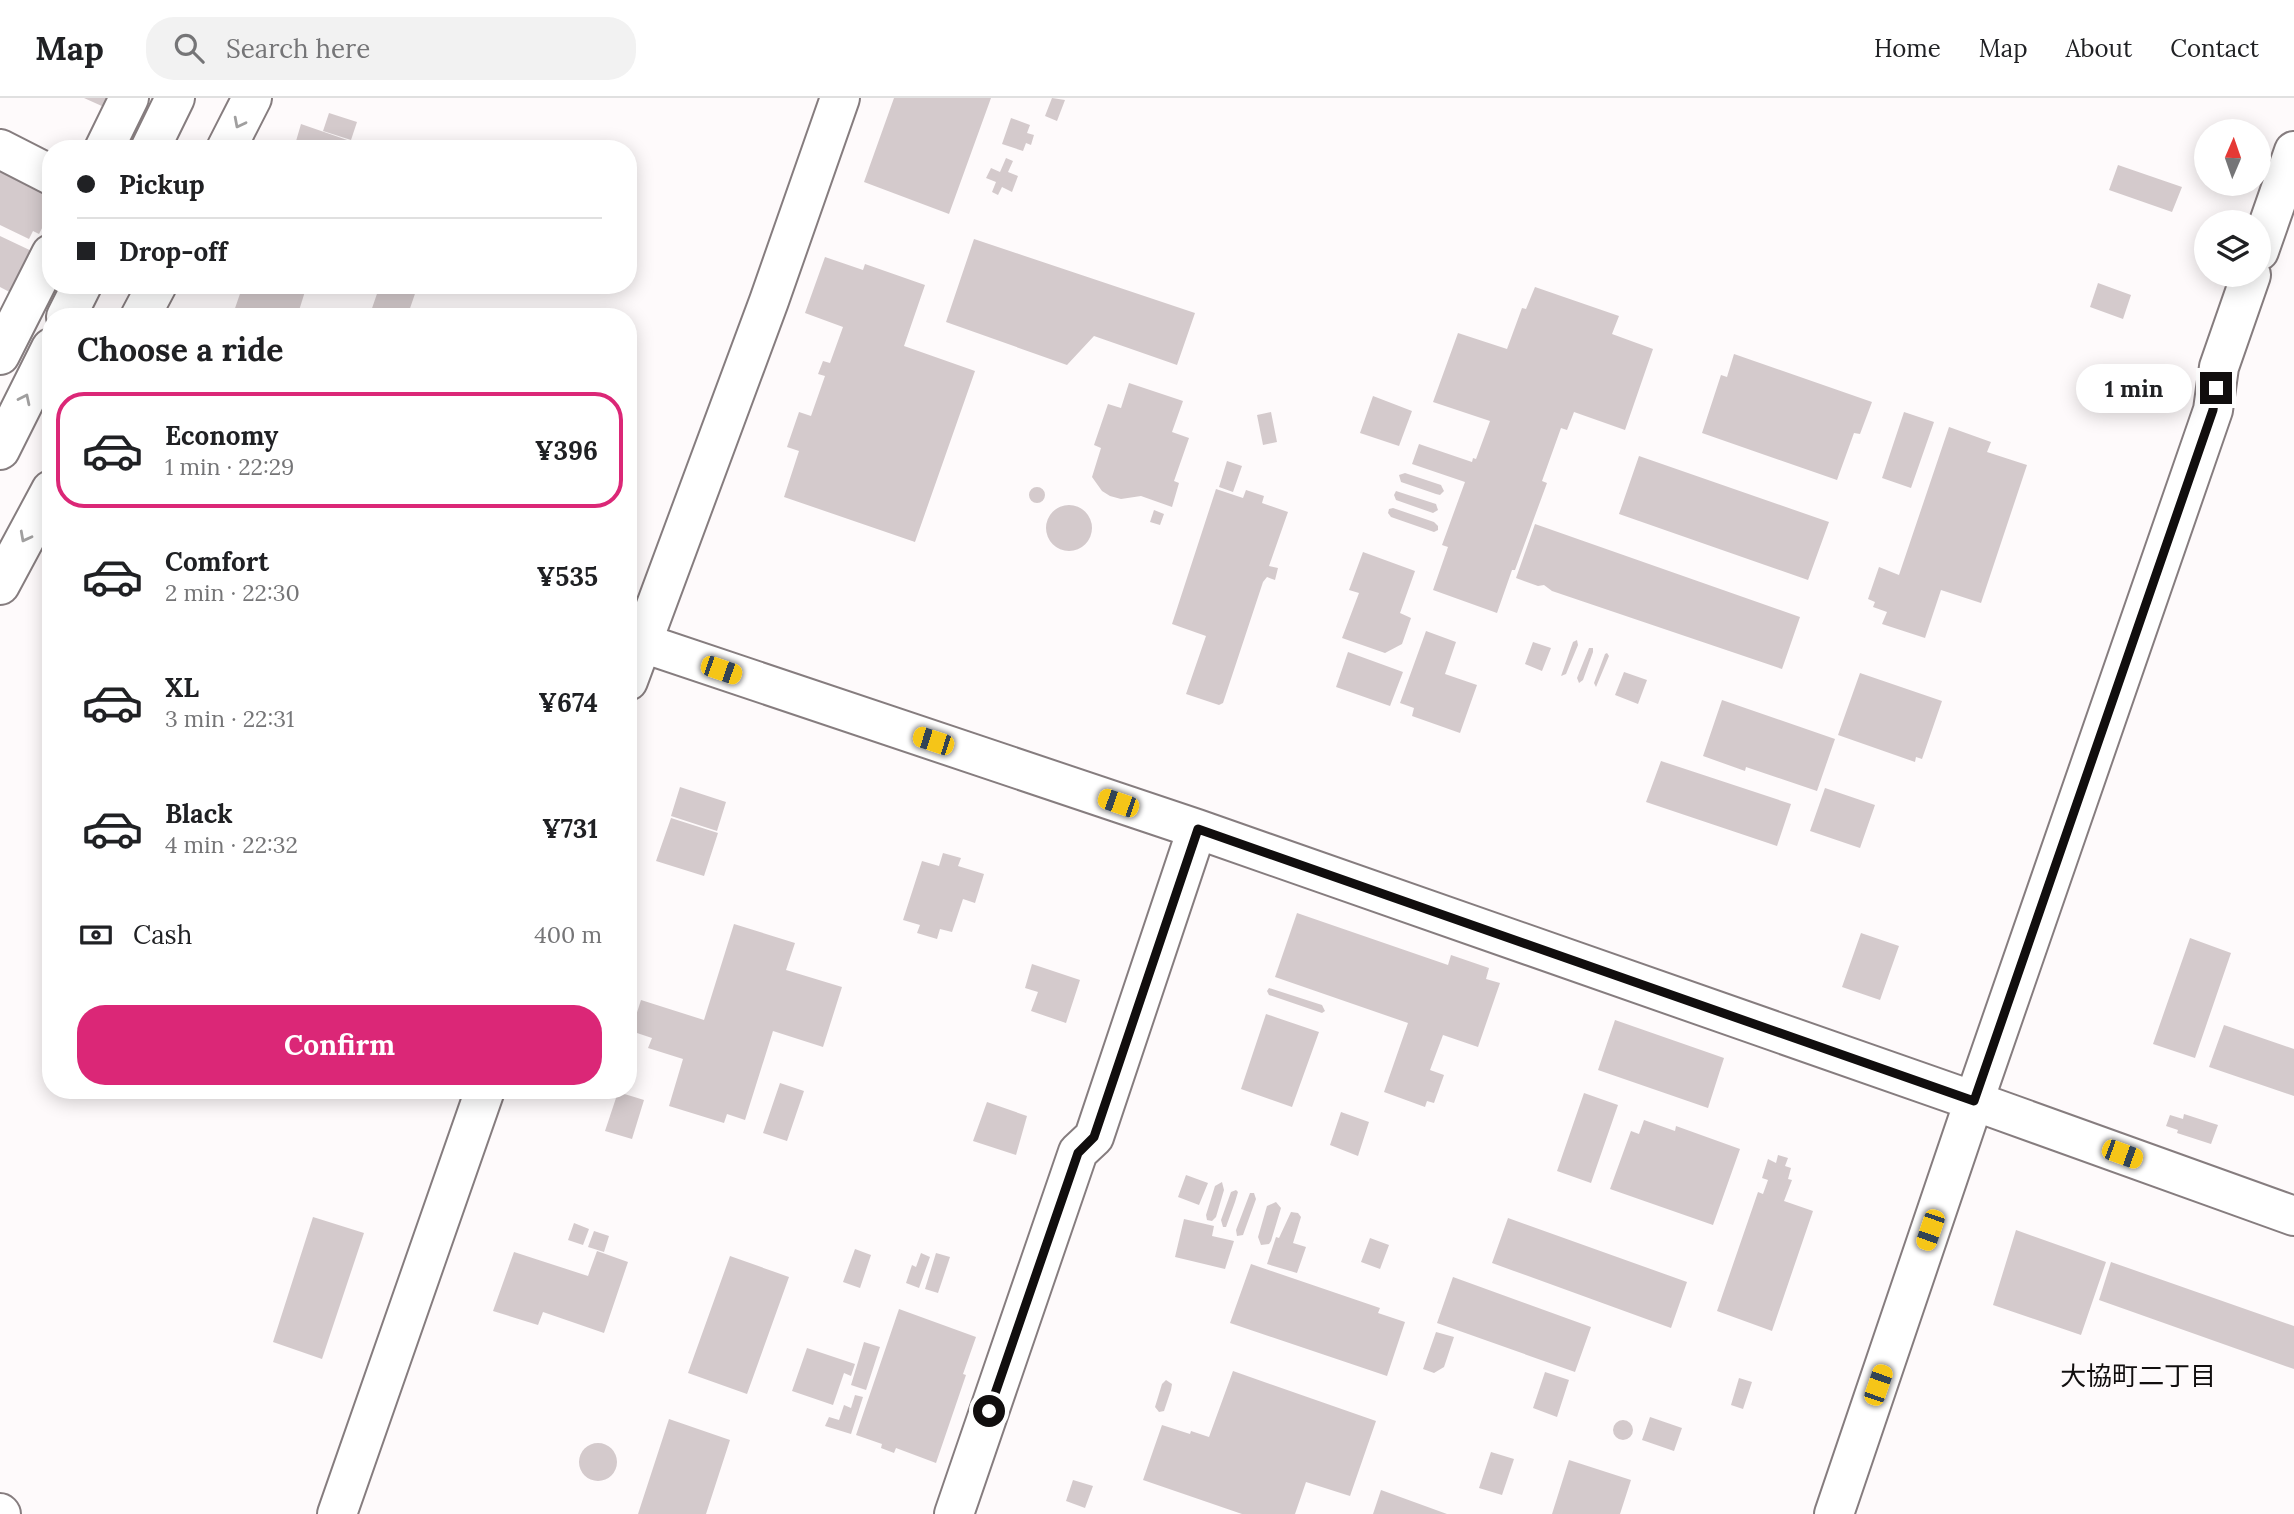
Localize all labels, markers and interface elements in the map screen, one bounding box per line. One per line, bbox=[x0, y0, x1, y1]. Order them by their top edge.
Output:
search box bbox=[146, 17, 636, 80]
text: Map bbox=[35, 27, 104, 69]
icon: search bbox=[170, 29, 208, 67]
text: Search here bbox=[226, 32, 370, 65]
text: Home bbox=[1874, 33, 1941, 64]
text: Map bbox=[1979, 33, 2028, 64]
text: About bbox=[2066, 33, 2132, 64]
text: Contact bbox=[2170, 33, 2259, 64]
one-way arrow bbox=[234, 116, 248, 128]
north arrow bbox=[2194, 119, 2272, 196]
map controls bbox=[2194, 119, 2271, 287]
text: Pickup bbox=[119, 168, 205, 201]
button: layers bbox=[2194, 210, 2271, 287]
text: Drop-off bbox=[119, 235, 227, 268]
text: Choose a ride bbox=[77, 329, 284, 370]
callout: 1 min bbox=[2076, 364, 2192, 412]
route end bbox=[2200, 372, 2232, 404]
text: 1 min bbox=[2105, 374, 2163, 403]
one-way arrow bbox=[17, 394, 31, 406]
icon: car bbox=[81, 419, 144, 482]
text: Economy bbox=[165, 419, 278, 452]
text: ¥396 bbox=[535, 434, 598, 467]
text: 1 min · 22:29 bbox=[165, 452, 294, 481]
one-way arrow bbox=[20, 530, 34, 542]
icon: car bbox=[81, 545, 144, 608]
text: Comfort bbox=[165, 545, 269, 578]
text: ¥535 bbox=[537, 560, 598, 593]
text: 2 min · 22:30 bbox=[165, 578, 300, 607]
car bbox=[698, 653, 745, 687]
icon: car bbox=[81, 671, 144, 734]
text: XL bbox=[165, 671, 199, 704]
text: ¥674 bbox=[538, 686, 598, 719]
text: 3 min · 22:31 bbox=[165, 704, 294, 733]
car bbox=[910, 725, 957, 757]
car bbox=[1095, 786, 1142, 820]
icon: car bbox=[81, 797, 144, 860]
text: Black bbox=[165, 797, 233, 830]
text: ¥731 bbox=[542, 812, 598, 845]
text: 4 min · 22:32 bbox=[165, 830, 298, 859]
icon: cash bbox=[77, 916, 115, 954]
text: Cash bbox=[133, 918, 192, 951]
text: 400 m bbox=[534, 920, 602, 949]
button: Confirm bbox=[77, 1005, 602, 1085]
car bbox=[2099, 1137, 2146, 1171]
car bbox=[1914, 1207, 1947, 1253]
district label: 大協町二丁目 bbox=[2060, 1359, 2216, 1392]
car bbox=[1862, 1362, 1895, 1408]
route start bbox=[973, 1395, 1005, 1427]

